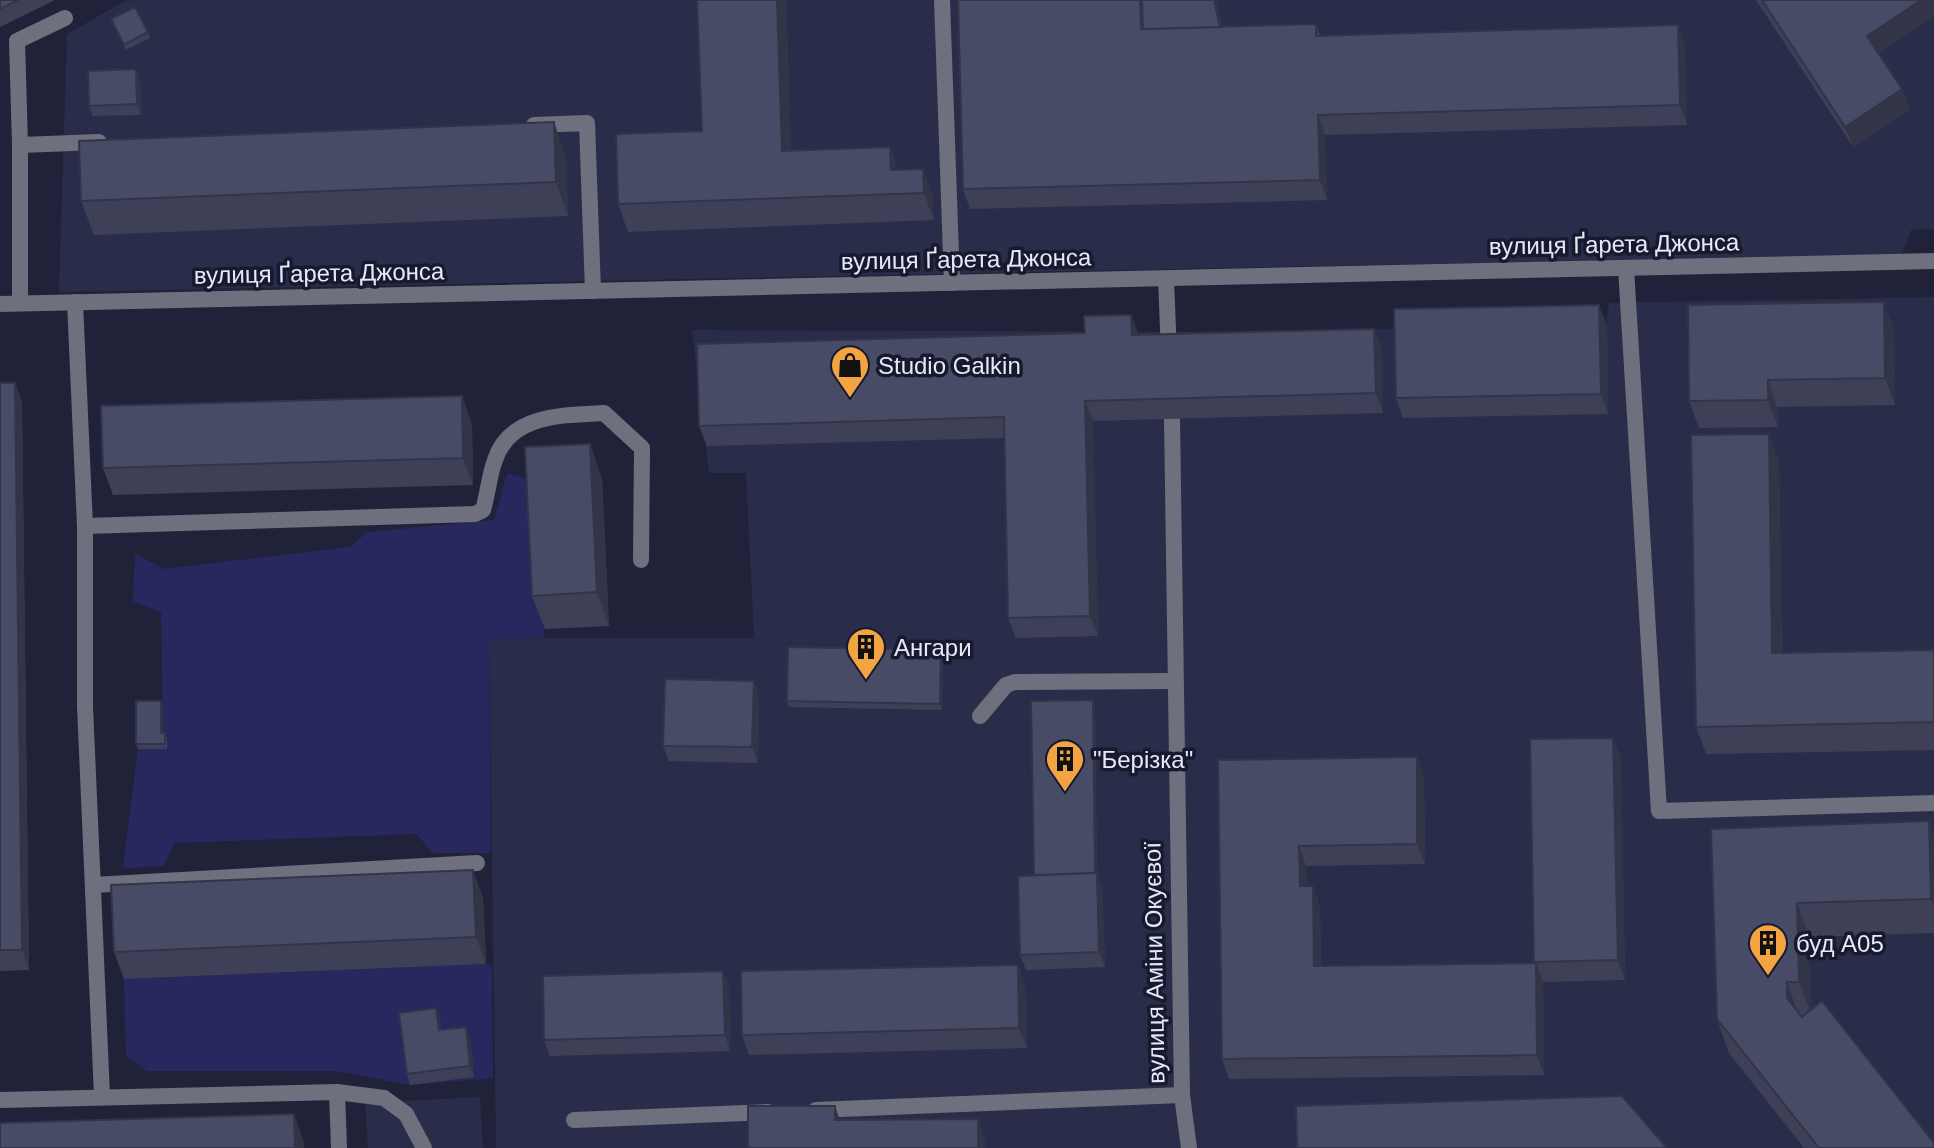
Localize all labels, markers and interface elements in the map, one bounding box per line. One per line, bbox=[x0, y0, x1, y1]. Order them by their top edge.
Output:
street label: вулиця Ґарета Джонса bbox=[1489, 228, 1740, 260]
street label: вулиця Ґарета Джонса bbox=[841, 243, 1092, 275]
street label: вулиця Ґарета Джонса bbox=[194, 257, 445, 289]
shop icon: Studio Galkin bbox=[829, 344, 871, 399]
place label: Studio Galkin bbox=[878, 352, 1021, 379]
building icon: Ангари bbox=[845, 626, 887, 681]
place label: Ангари bbox=[894, 634, 972, 661]
building icon: "Берізка" bbox=[1044, 738, 1086, 793]
place label: "Берізка" bbox=[1093, 746, 1193, 773]
street label: вулиця Аміни Окуєвої bbox=[1138, 842, 1170, 1084]
building icon: буд А05 bbox=[1747, 922, 1789, 977]
place label: буд А05 bbox=[1796, 930, 1884, 957]

